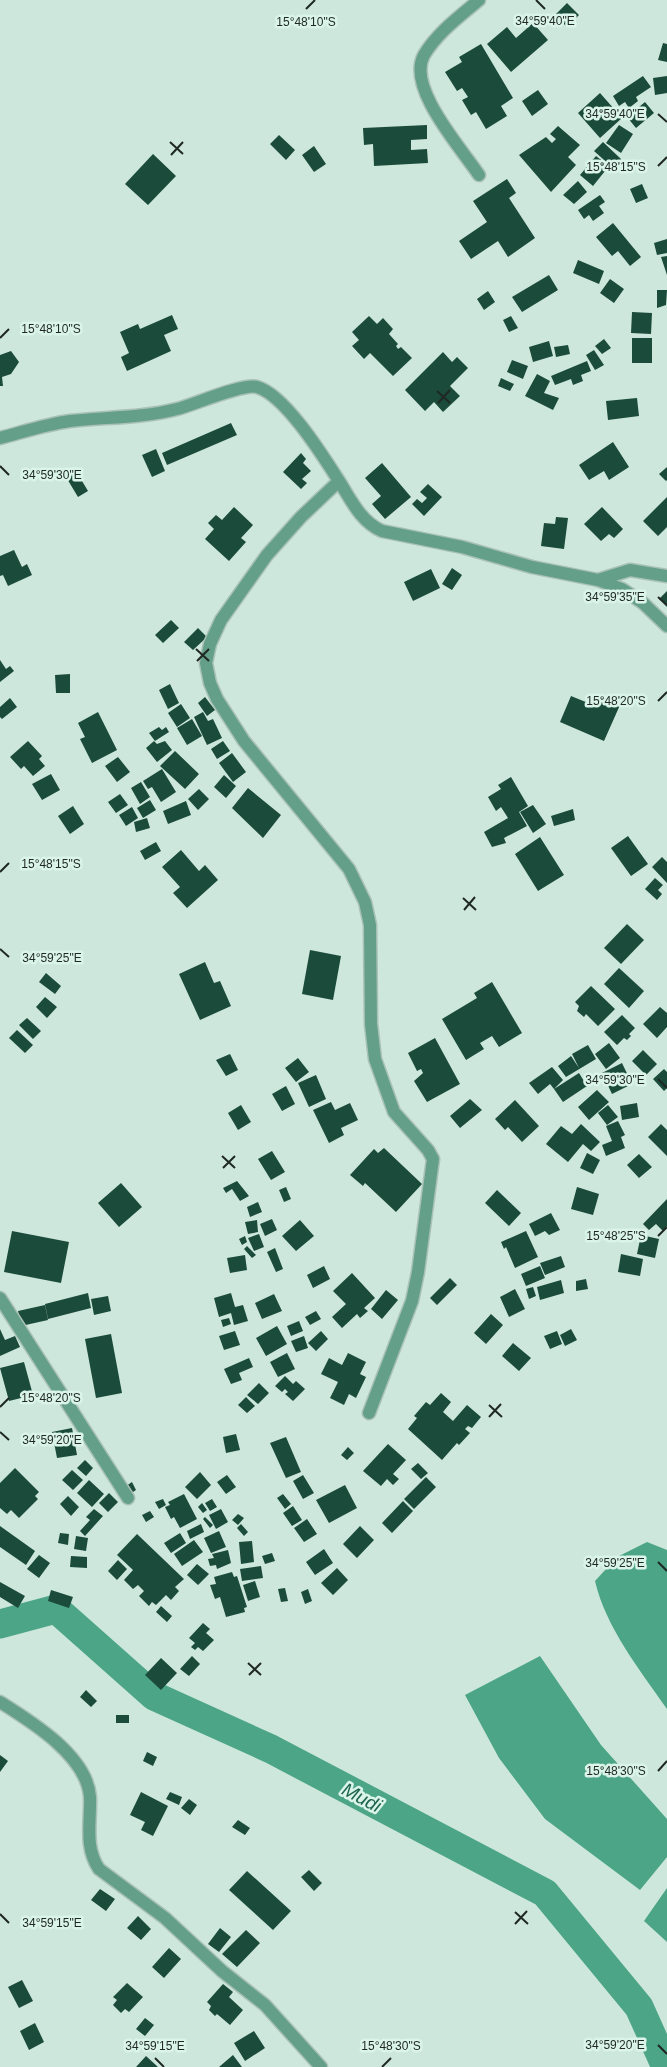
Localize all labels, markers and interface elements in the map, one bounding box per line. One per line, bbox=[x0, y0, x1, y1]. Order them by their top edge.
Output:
text: 34°59'40"E bbox=[515, 14, 575, 28]
text: 15°48'10"S bbox=[276, 15, 336, 29]
text: 34°59'40"E bbox=[585, 107, 645, 121]
text: 15°48'15"S bbox=[586, 160, 646, 174]
text: 15°48'10"S bbox=[21, 322, 81, 336]
text: 34°59'30"E bbox=[22, 468, 82, 482]
text: 34°59'35"E bbox=[585, 590, 645, 604]
text: 15°48'20"S bbox=[586, 694, 646, 708]
text: 15°48'15"S bbox=[21, 857, 81, 871]
text: 34°59'25"E bbox=[22, 951, 82, 965]
text: 34°59'30"E bbox=[585, 1073, 645, 1087]
text: 15°48'25"S bbox=[586, 1229, 646, 1243]
text: 15°48'20"S bbox=[21, 1391, 81, 1405]
text: 34°59'20"E bbox=[22, 1433, 82, 1447]
text: 34°59'25"E bbox=[585, 1556, 645, 1570]
text: 15°48'30"S bbox=[586, 1764, 646, 1778]
water label: Mudi bbox=[339, 1779, 386, 1817]
text: 34°59'15"E bbox=[22, 1916, 82, 1930]
text: 34°59'20"E bbox=[585, 2038, 645, 2052]
text: 34°59'15"E bbox=[125, 2039, 185, 2053]
text: 15°48'30"S bbox=[361, 2039, 421, 2053]

